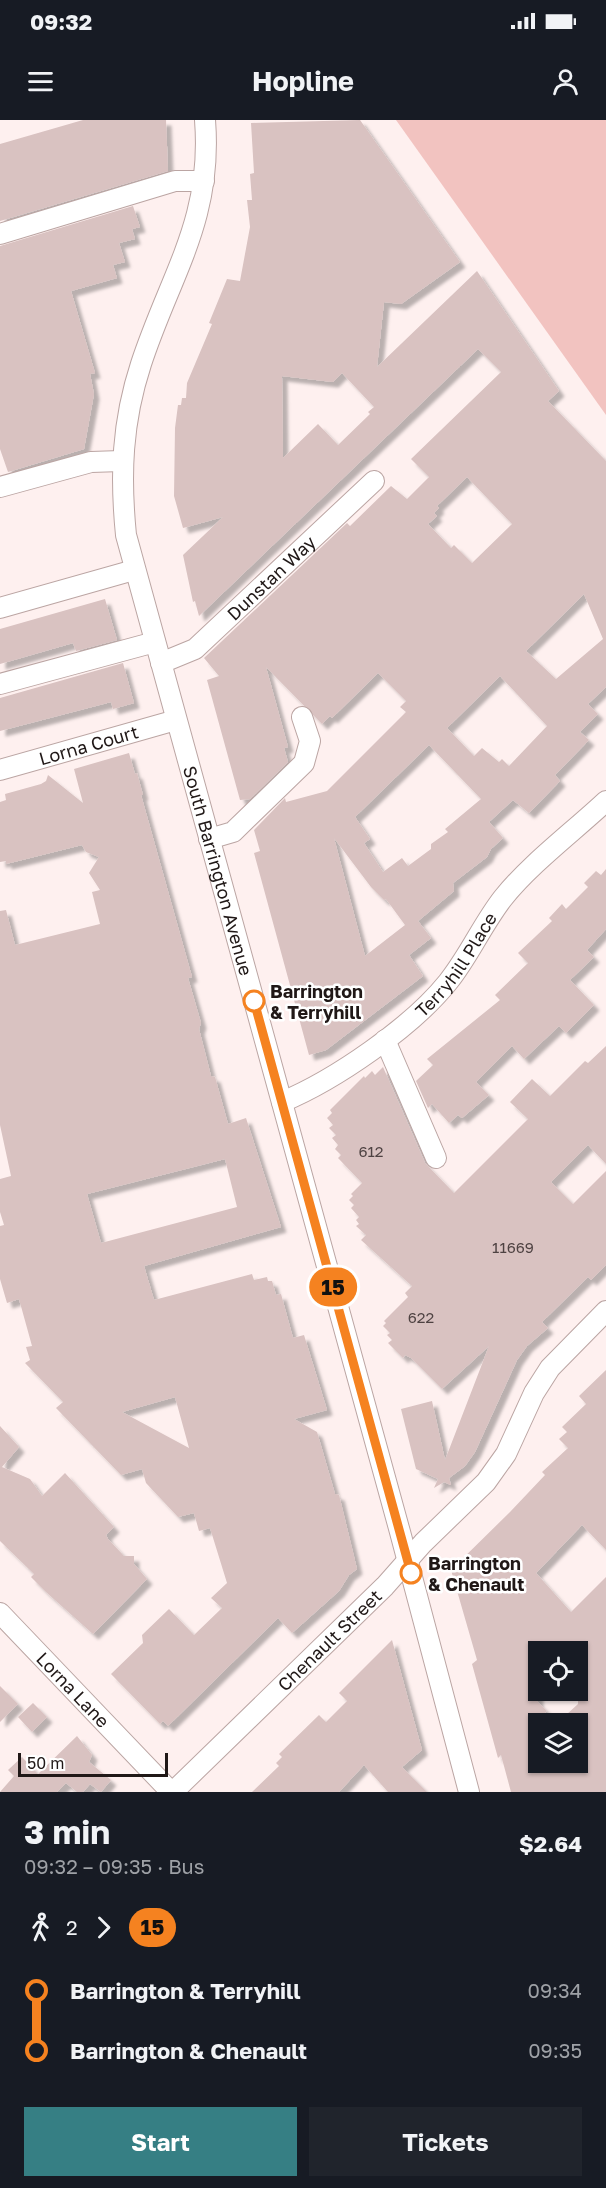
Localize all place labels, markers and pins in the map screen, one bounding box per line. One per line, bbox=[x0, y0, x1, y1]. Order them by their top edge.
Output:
place label: Barrington & Terryhill bbox=[270, 980, 363, 1023]
marker: Barrington & Terryhill bbox=[243, 990, 265, 1012]
place label: Barrington & Chenault bbox=[428, 1552, 525, 1595]
marker: Barrington & Chenault bbox=[400, 1562, 422, 1584]

